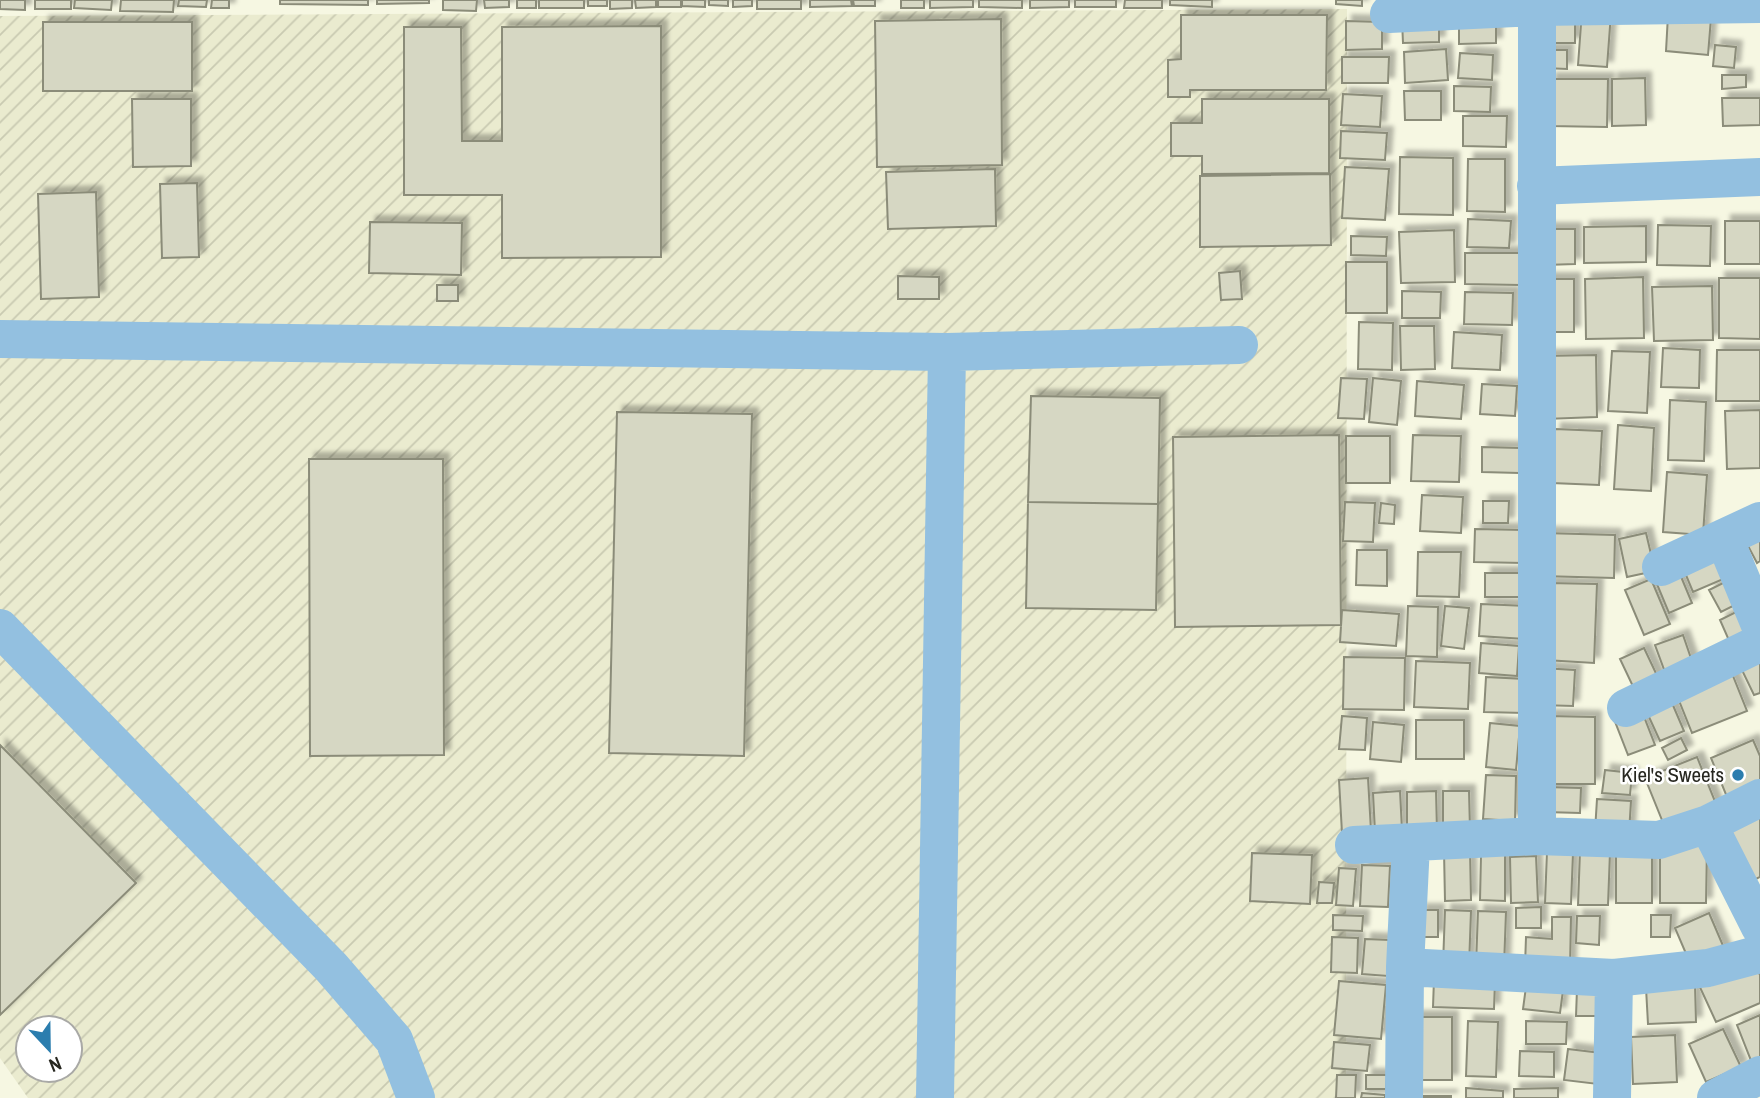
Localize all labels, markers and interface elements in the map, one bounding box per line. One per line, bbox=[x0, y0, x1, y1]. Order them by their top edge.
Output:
place label: Kiel's Sweets bbox=[1621, 760, 1724, 789]
marker: Kiel's Sweets bbox=[1730, 767, 1746, 783]
north arrow bbox=[14, 1014, 84, 1084]
text: N bbox=[45, 1051, 65, 1079]

